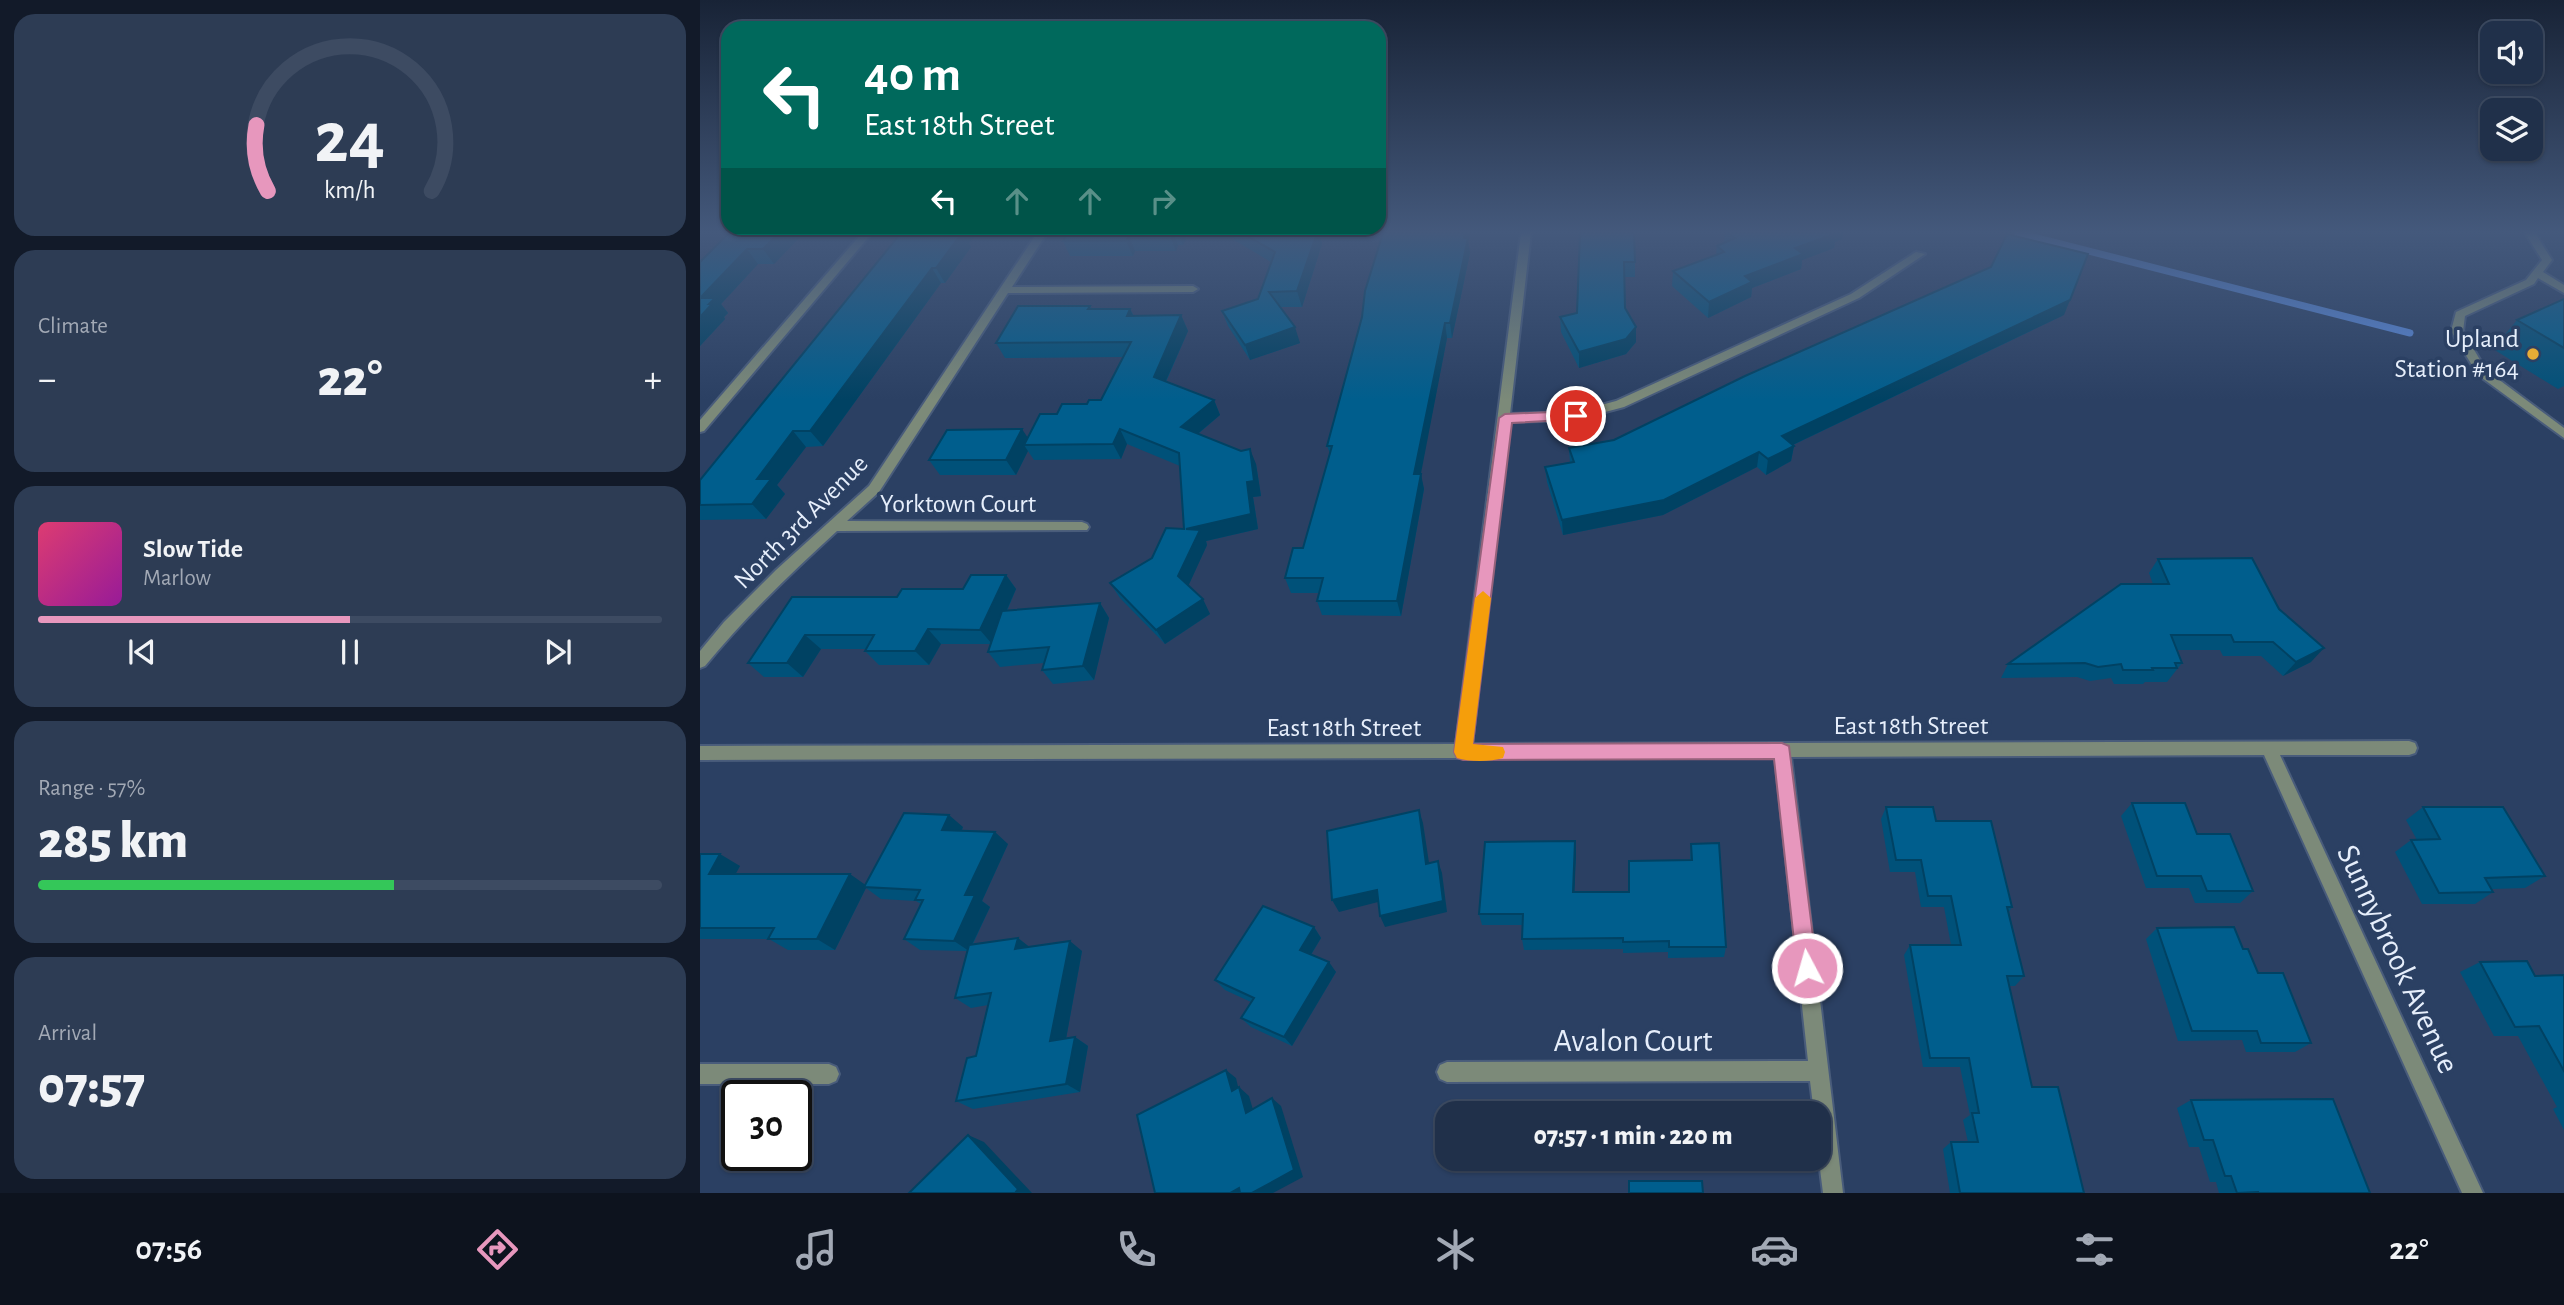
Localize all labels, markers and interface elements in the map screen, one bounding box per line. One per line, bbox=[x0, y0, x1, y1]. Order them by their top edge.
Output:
map controls bbox=[2480, 21, 2543, 161]
button: sound bbox=[2480, 21, 2543, 84]
icon: left bbox=[749, 49, 840, 140]
text: 40 m bbox=[864, 51, 961, 100]
button: layers bbox=[2480, 98, 2543, 161]
text: 24 bbox=[315, 103, 385, 176]
text: East 18th Street bbox=[864, 109, 1055, 141]
text: km/h bbox=[324, 178, 376, 203]
icon: left bbox=[925, 182, 963, 220]
icon: ahead bbox=[998, 182, 1036, 220]
icon: ahead bbox=[1071, 182, 1109, 220]
icon: right bbox=[1144, 182, 1182, 220]
text: Climate bbox=[38, 315, 108, 338]
place label: Upland Station #164 bbox=[2395, 326, 2519, 382]
marker: Upland Station #164 bbox=[2525, 346, 2541, 362]
text: 22° bbox=[317, 353, 383, 405]
text: − bbox=[38, 361, 56, 399]
text: + bbox=[644, 361, 662, 399]
pin bbox=[1546, 386, 1606, 446]
icon: arrive bbox=[1557, 397, 1595, 435]
street label: North 3rd Avenue bbox=[729, 450, 873, 594]
street label: Yorktown Court bbox=[880, 491, 1036, 517]
text: Slow Tide bbox=[143, 536, 243, 562]
text: Marlow bbox=[143, 567, 211, 590]
icon: previous bbox=[123, 633, 161, 671]
icon: pause bbox=[331, 633, 369, 671]
icon: next bbox=[539, 633, 577, 671]
street label: East 18th Street bbox=[1834, 713, 1988, 739]
street label: East 18th Street bbox=[1267, 715, 1421, 741]
text: Range · 57% bbox=[38, 777, 145, 800]
text: 285 km bbox=[38, 815, 188, 867]
street label: Sunnybrook Avenue bbox=[2331, 840, 2465, 1078]
position arrow bbox=[1770, 931, 1844, 1005]
text: Arrival bbox=[38, 1022, 97, 1045]
street label: Avalon Court bbox=[1553, 1025, 1713, 1057]
text: 07:57 bbox=[38, 1060, 145, 1112]
speed limit sign: 30 bbox=[721, 1080, 812, 1171]
text: 07:57 · 1 min · 220 m bbox=[1533, 1123, 1733, 1149]
icon: directions bbox=[473, 1225, 522, 1274]
icon: music bbox=[792, 1225, 841, 1274]
icon: phone bbox=[1112, 1225, 1161, 1274]
icon: climate bbox=[1431, 1225, 1480, 1274]
icon: car bbox=[1750, 1225, 1799, 1274]
icon: filters bbox=[2070, 1225, 2119, 1274]
text: 07:56 bbox=[135, 1233, 202, 1265]
text: 22° bbox=[2389, 1233, 2429, 1265]

